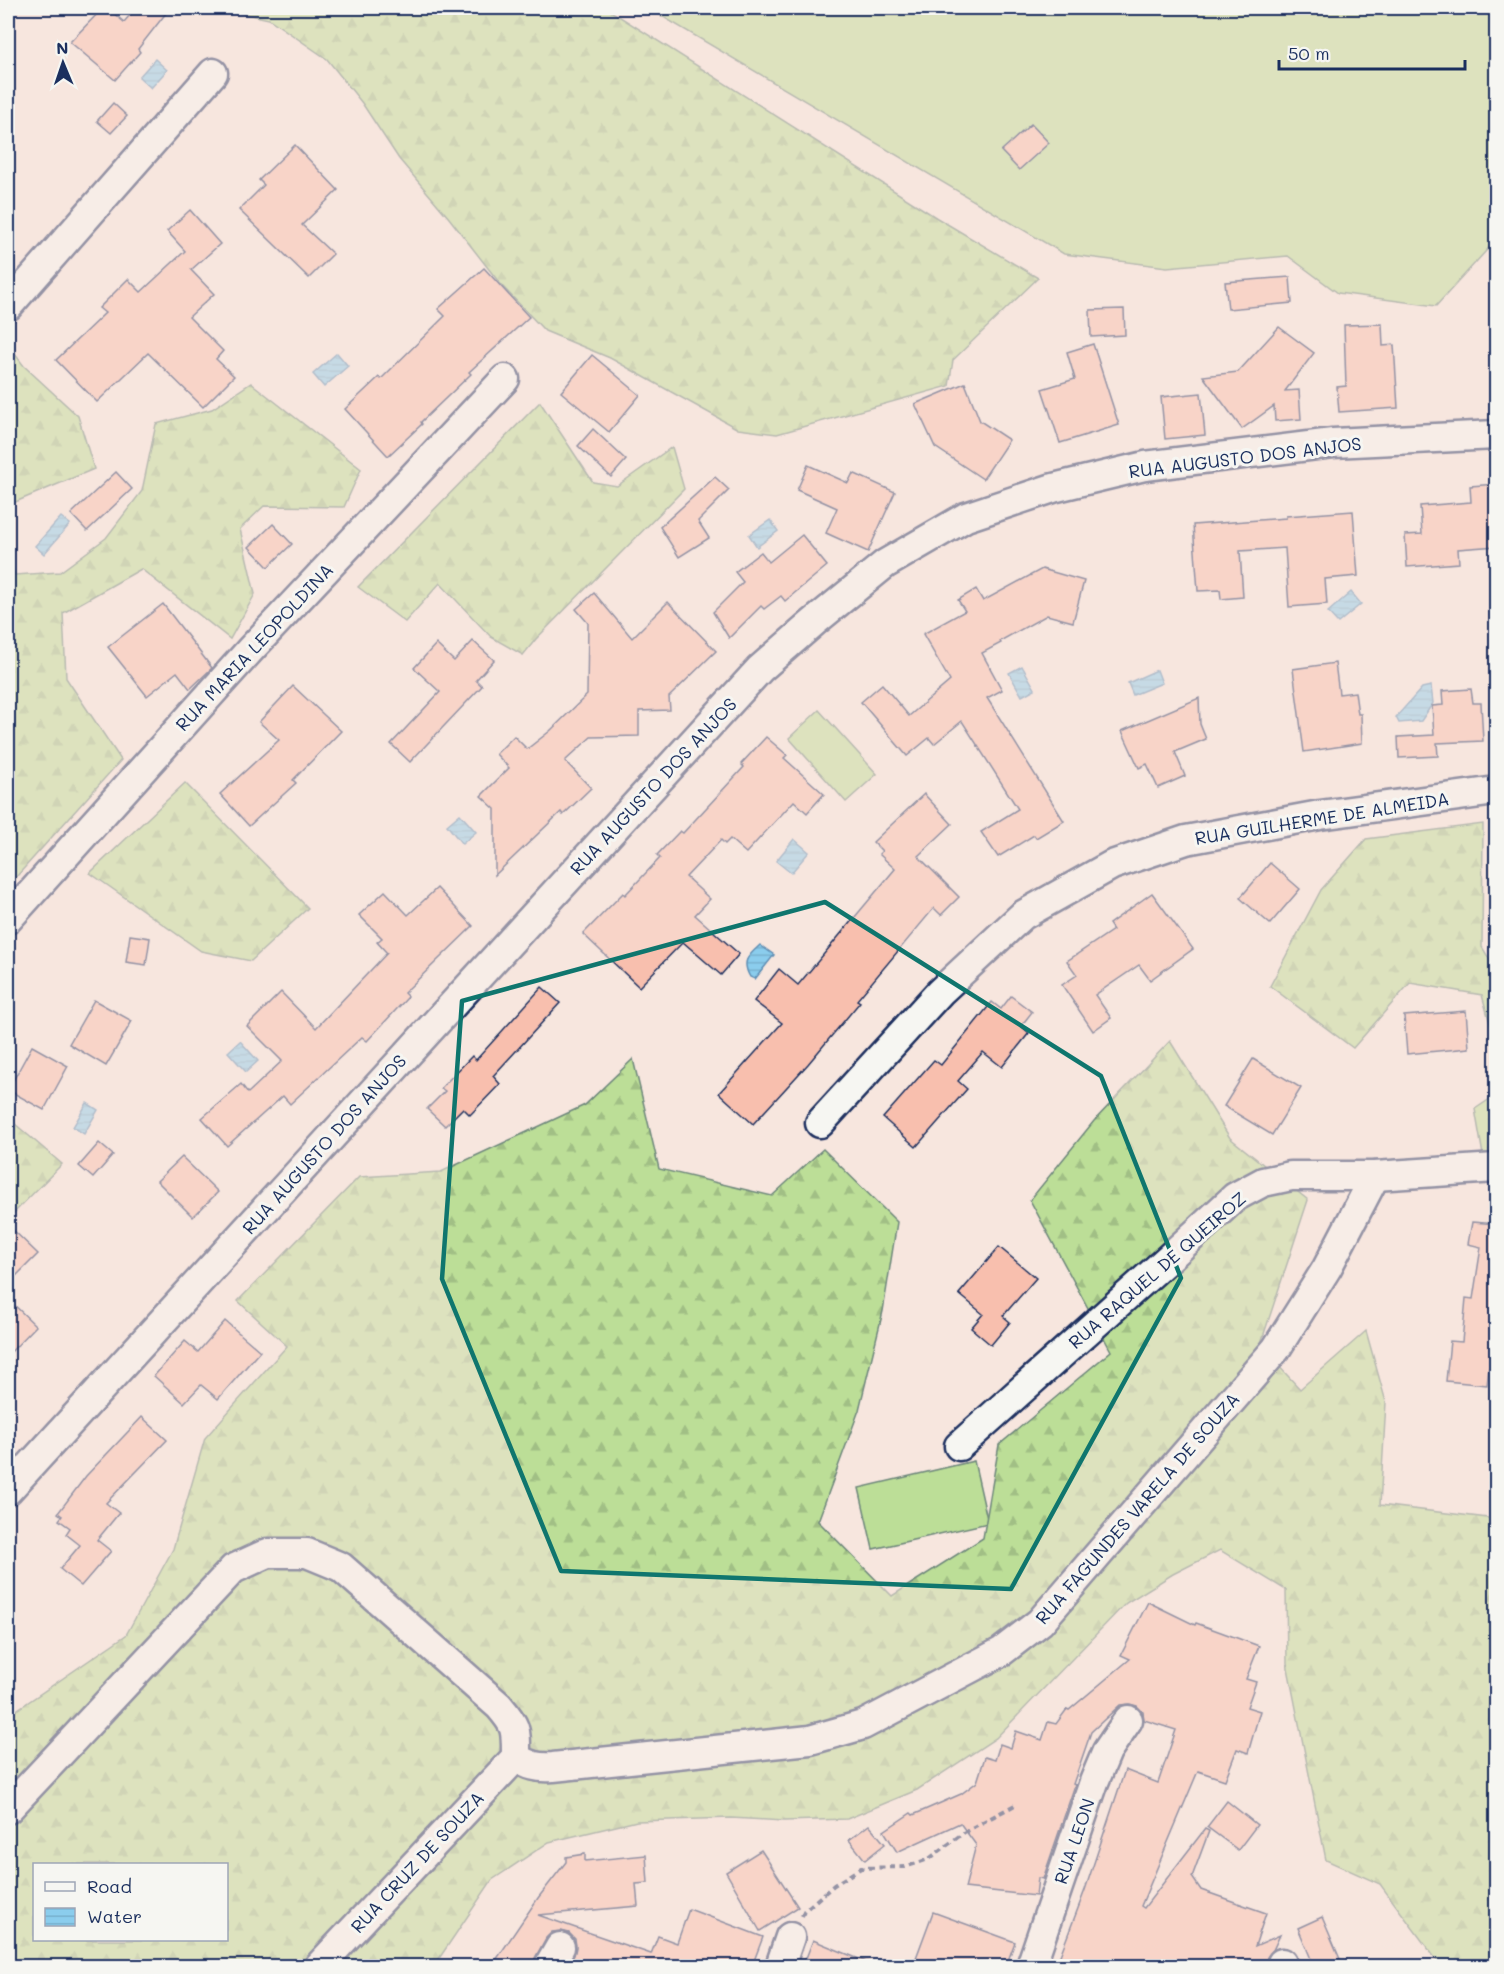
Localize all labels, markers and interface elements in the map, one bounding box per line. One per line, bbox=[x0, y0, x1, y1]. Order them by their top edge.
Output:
north arrow bbox=[33, 33, 93, 93]
scale bar bbox=[1279, 33, 1465, 71]
text: N bbox=[56, 37, 69, 58]
text: 50 m bbox=[1288, 41, 1330, 65]
street label: RUA AUGUSTO DOS ANJOS bbox=[1127, 431, 1363, 483]
street label: RUA MARIA LEOPOLDINA bbox=[170, 558, 338, 736]
street label: RUA AUGUSTO DOS ANJOS bbox=[564, 692, 742, 880]
street label: RUA GUILHERME DE ALMEIDA bbox=[1193, 786, 1451, 850]
street label: RUA AUGUSTO DOS ANJOS bbox=[237, 1049, 411, 1239]
street label: RUA RAQUEL DE QUEIROZ bbox=[1063, 1186, 1251, 1354]
street label: RUA FAGUNDES VARELA DE SOUZA bbox=[1030, 1387, 1244, 1629]
street label: RUA CRUZ DE SOUZA bbox=[345, 1786, 489, 1938]
street label: RUA LEON bbox=[1048, 1795, 1100, 1887]
legend bbox=[33, 1863, 228, 1941]
text: Road bbox=[87, 1874, 132, 1898]
text: Water bbox=[87, 1904, 142, 1928]

